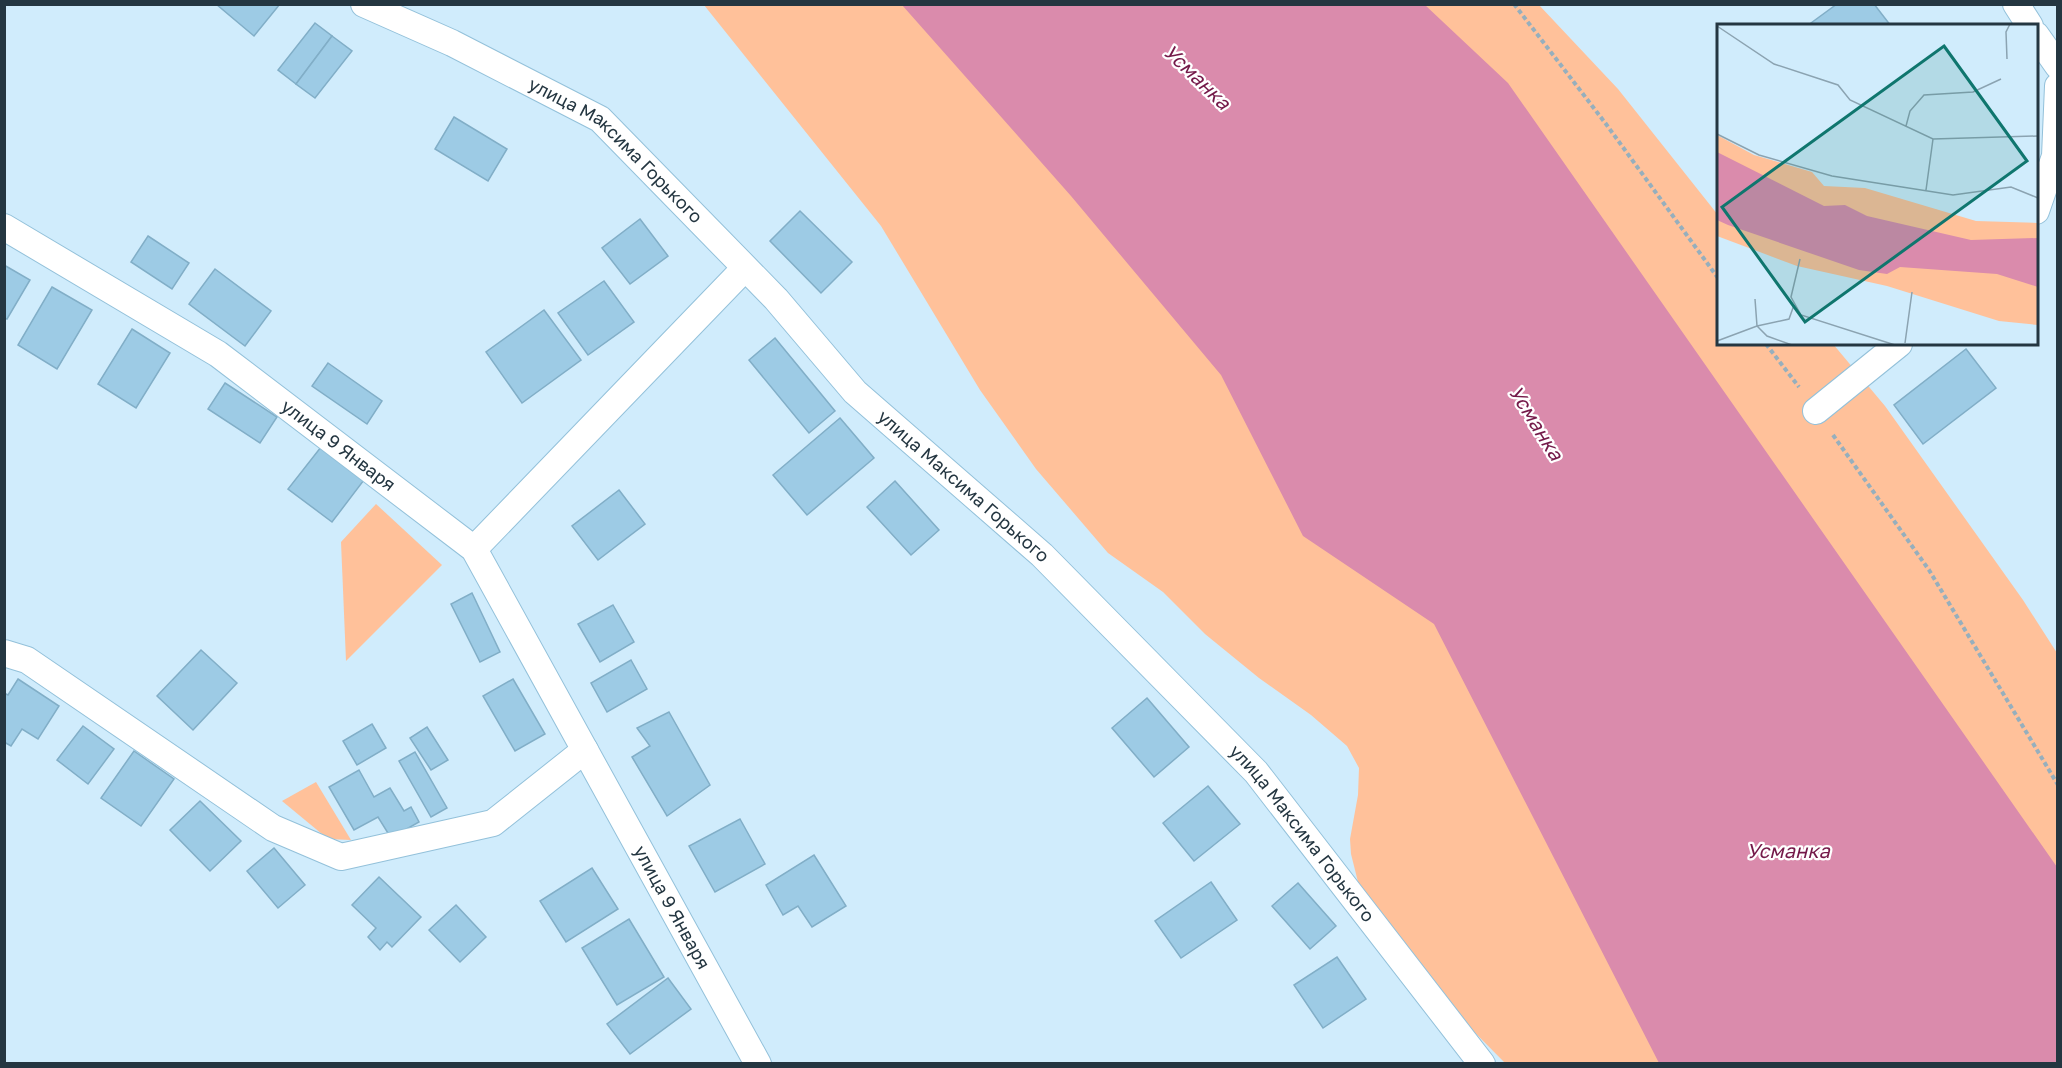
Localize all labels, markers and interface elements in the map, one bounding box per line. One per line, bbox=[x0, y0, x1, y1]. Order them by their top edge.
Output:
inset map bbox=[1717, 24, 2038, 345]
water label: Усманка bbox=[1159, 39, 1237, 114]
street label: улица Максима Горького bbox=[525, 72, 708, 227]
water label: Усманка bbox=[1505, 381, 1570, 465]
street label: улица 9 Января bbox=[277, 394, 400, 495]
street label: улица Максима Горького bbox=[874, 405, 1055, 566]
street label: улица Максима Горького bbox=[1225, 740, 1380, 926]
water label: Усманка bbox=[1746, 838, 1830, 862]
street label: улица 9 Января bbox=[630, 841, 715, 973]

